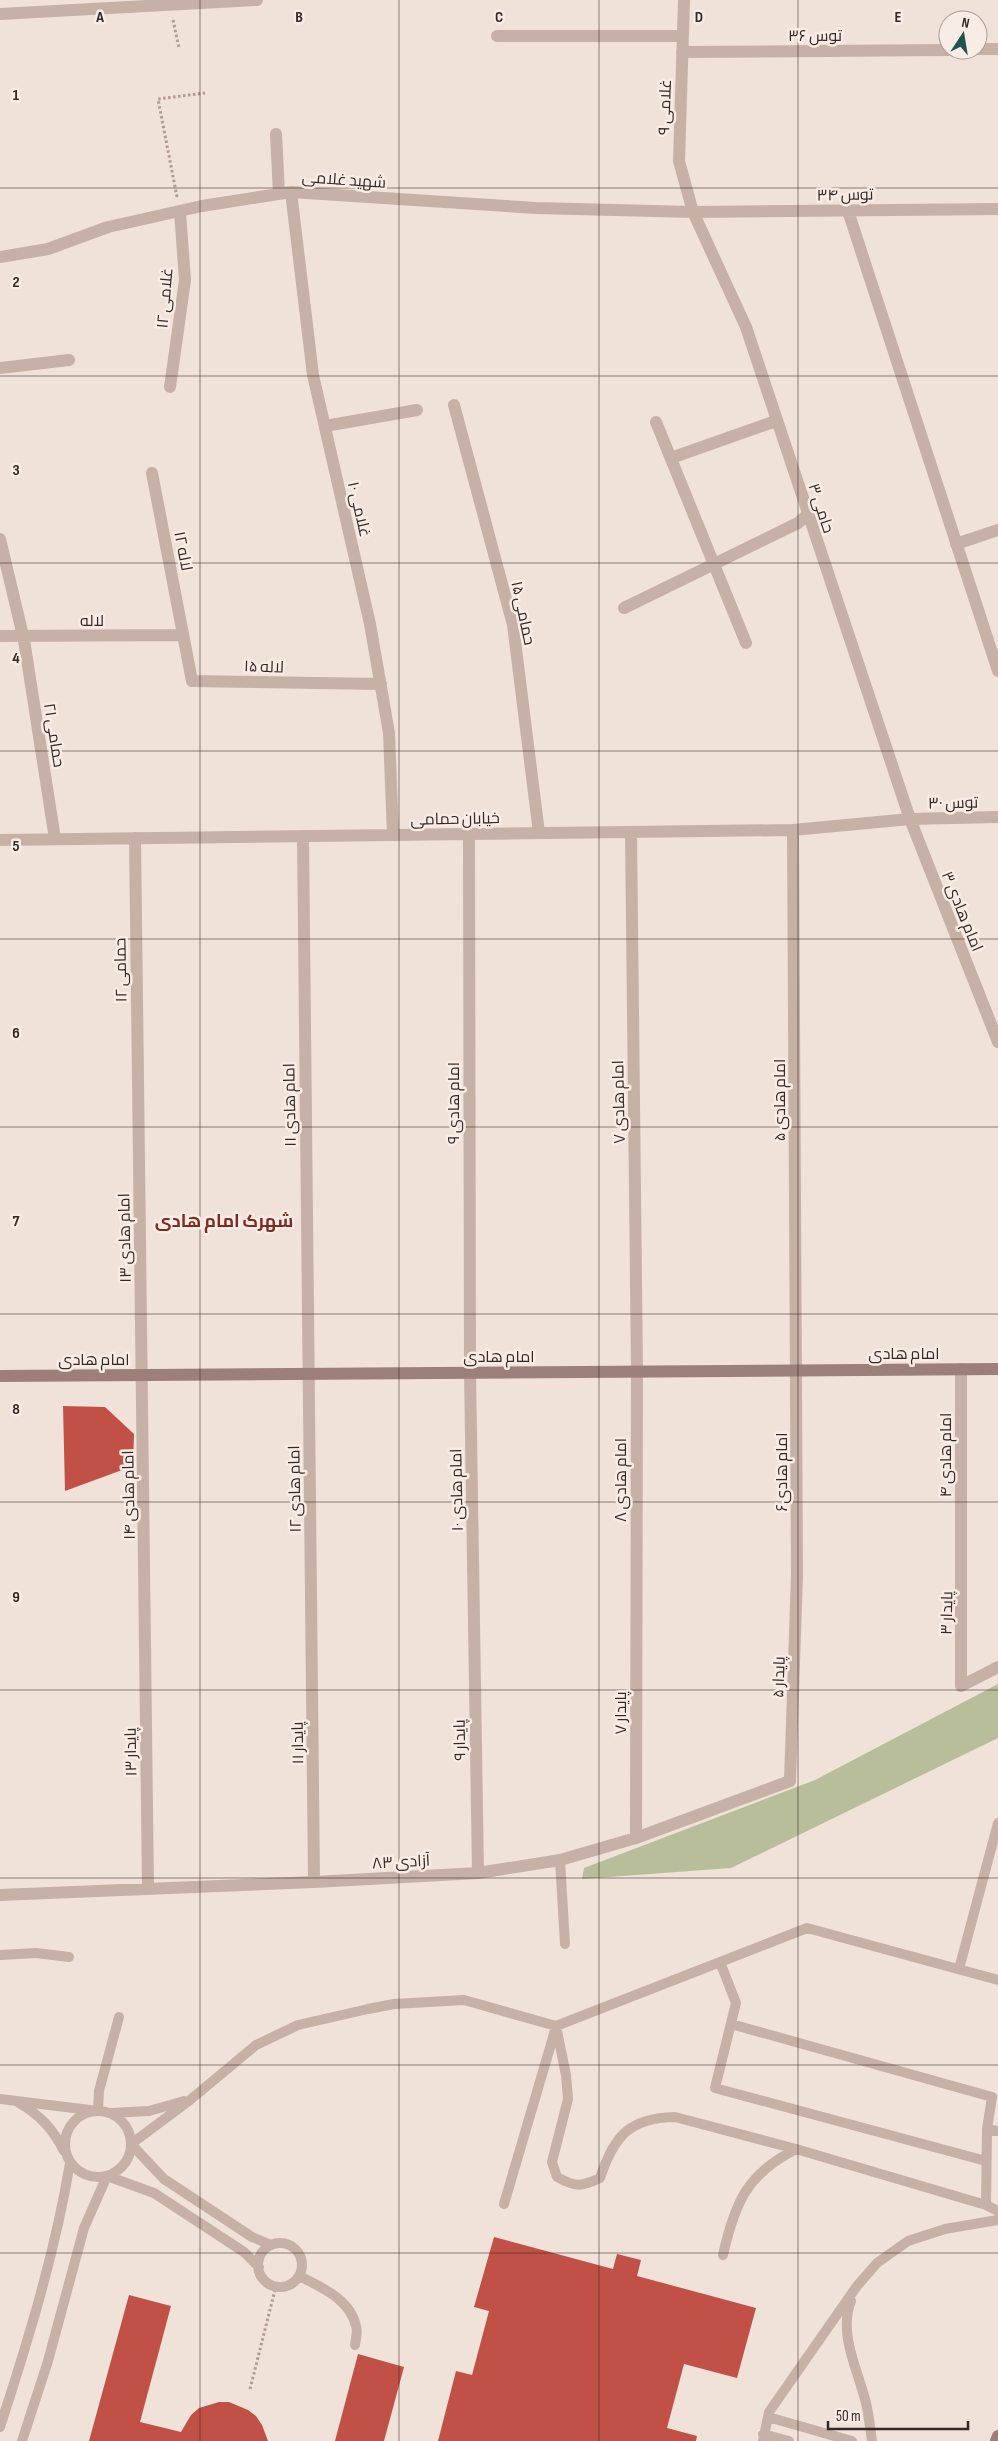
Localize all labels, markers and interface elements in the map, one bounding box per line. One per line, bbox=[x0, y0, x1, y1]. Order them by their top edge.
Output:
text: A bbox=[95, 8, 104, 27]
text: B bbox=[295, 8, 303, 27]
text: C bbox=[495, 8, 503, 27]
text: D bbox=[695, 8, 703, 27]
text: E bbox=[895, 8, 902, 27]
north arrow bbox=[938, 10, 988, 60]
text: N bbox=[960, 14, 971, 32]
street label: توس ۳۶ bbox=[788, 27, 843, 46]
street label: غلامی ۹ bbox=[655, 79, 676, 135]
text: 1 bbox=[13, 86, 20, 105]
street label: شهید غلامی bbox=[301, 168, 387, 193]
street label: توس ۳۴ bbox=[816, 185, 874, 205]
street label: غلامی ۱۲ bbox=[153, 267, 178, 329]
text: 2 bbox=[12, 273, 20, 292]
text: 3 bbox=[12, 461, 20, 480]
street label: غلامی ۱۰ bbox=[343, 480, 374, 539]
street label: حامی ۳ bbox=[804, 481, 838, 536]
street label: لاله ۱۲ bbox=[169, 530, 196, 573]
street label: حمامی ۱۵ bbox=[506, 580, 539, 647]
street label: لاله bbox=[80, 612, 104, 631]
text: 4 bbox=[12, 649, 20, 668]
street label: لاله ۱۵ bbox=[244, 657, 284, 678]
street label: حمامی ۲۱ bbox=[39, 702, 68, 769]
street label: توس ۳۰ bbox=[928, 794, 979, 813]
street label: خیابان حمامی bbox=[410, 809, 500, 830]
text: 5 bbox=[12, 837, 20, 856]
street label: امام هادی ۳ bbox=[936, 869, 986, 955]
street label: حمامی ۱۲ bbox=[111, 937, 132, 1003]
text: 6 bbox=[12, 1024, 20, 1043]
street label: امام هادی ۵ bbox=[771, 1059, 791, 1141]
street label: امام هادی ۷ bbox=[609, 1060, 631, 1144]
street label: امام هادی ۹ bbox=[445, 1062, 465, 1144]
street label: امام هادی ۱۱ bbox=[280, 1063, 302, 1147]
street label: امام هادی ۱۳ bbox=[115, 1193, 137, 1283]
district label: شهرک امام هادی bbox=[155, 1211, 293, 1233]
text: 7 bbox=[13, 1212, 20, 1231]
street label: امام هادی bbox=[868, 1345, 940, 1365]
street label: امام هادی bbox=[463, 1348, 535, 1368]
street label: امام هادی bbox=[58, 1351, 130, 1371]
text: 8 bbox=[12, 1400, 20, 1419]
street label: امام هادی ۴ bbox=[937, 1413, 957, 1497]
street label: امام هادی۶ bbox=[773, 1432, 793, 1512]
street label: امام هادی ۸ bbox=[612, 1438, 632, 1522]
street label: امام هادی ۱۲ bbox=[285, 1445, 307, 1533]
street label: امام هادی ۱۰ bbox=[447, 1448, 469, 1532]
street label: امام هادی ۱۴ bbox=[119, 1450, 141, 1540]
text: 9 bbox=[12, 1588, 20, 1607]
street label: پایدار ۳ bbox=[938, 1590, 958, 1635]
street label: پایدار ۵ bbox=[769, 1655, 791, 1698]
street label: پایدار ۷ bbox=[612, 1691, 632, 1734]
street label: پایدار ۹ bbox=[451, 1718, 471, 1761]
street label: پایدار ۱۱ bbox=[289, 1721, 309, 1765]
street label: پایدار ۱۳ bbox=[122, 1727, 142, 1776]
street label: آزادی ۸۳ bbox=[371, 1851, 431, 1874]
scale bar bbox=[828, 2398, 968, 2430]
text: 50 m bbox=[836, 2407, 861, 2426]

